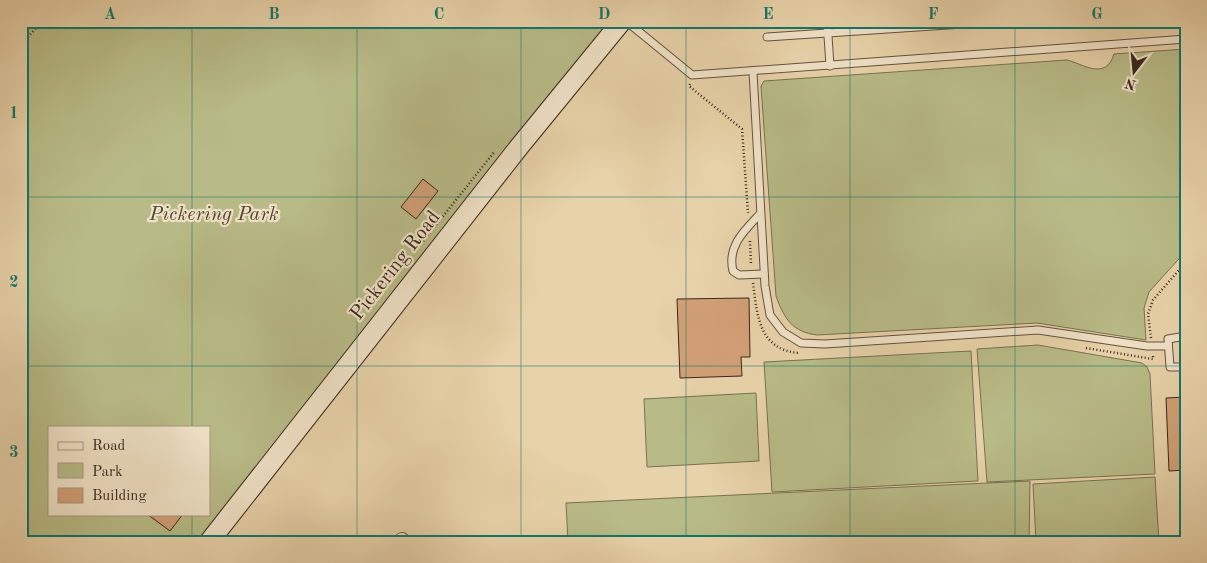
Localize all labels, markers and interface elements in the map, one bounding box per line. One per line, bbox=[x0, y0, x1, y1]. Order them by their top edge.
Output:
text: A bbox=[104, 7, 116, 23]
text: B bbox=[268, 7, 280, 23]
text: C bbox=[434, 7, 444, 23]
text: D bbox=[598, 7, 610, 23]
text: E bbox=[762, 7, 774, 23]
text: F bbox=[928, 7, 939, 23]
text: G bbox=[1091, 7, 1103, 23]
north arrow bbox=[1110, 48, 1160, 98]
text: N bbox=[1123, 75, 1138, 92]
text: 1 bbox=[9, 106, 19, 122]
park label: Pickering Park bbox=[148, 205, 279, 225]
street label: Pickering Road bbox=[347, 208, 445, 324]
text: 2 bbox=[9, 275, 19, 291]
legend bbox=[48, 426, 210, 516]
text: Road bbox=[92, 439, 126, 454]
text: 3 bbox=[9, 445, 19, 461]
text: Park bbox=[92, 465, 123, 480]
text: Building bbox=[92, 489, 147, 504]

